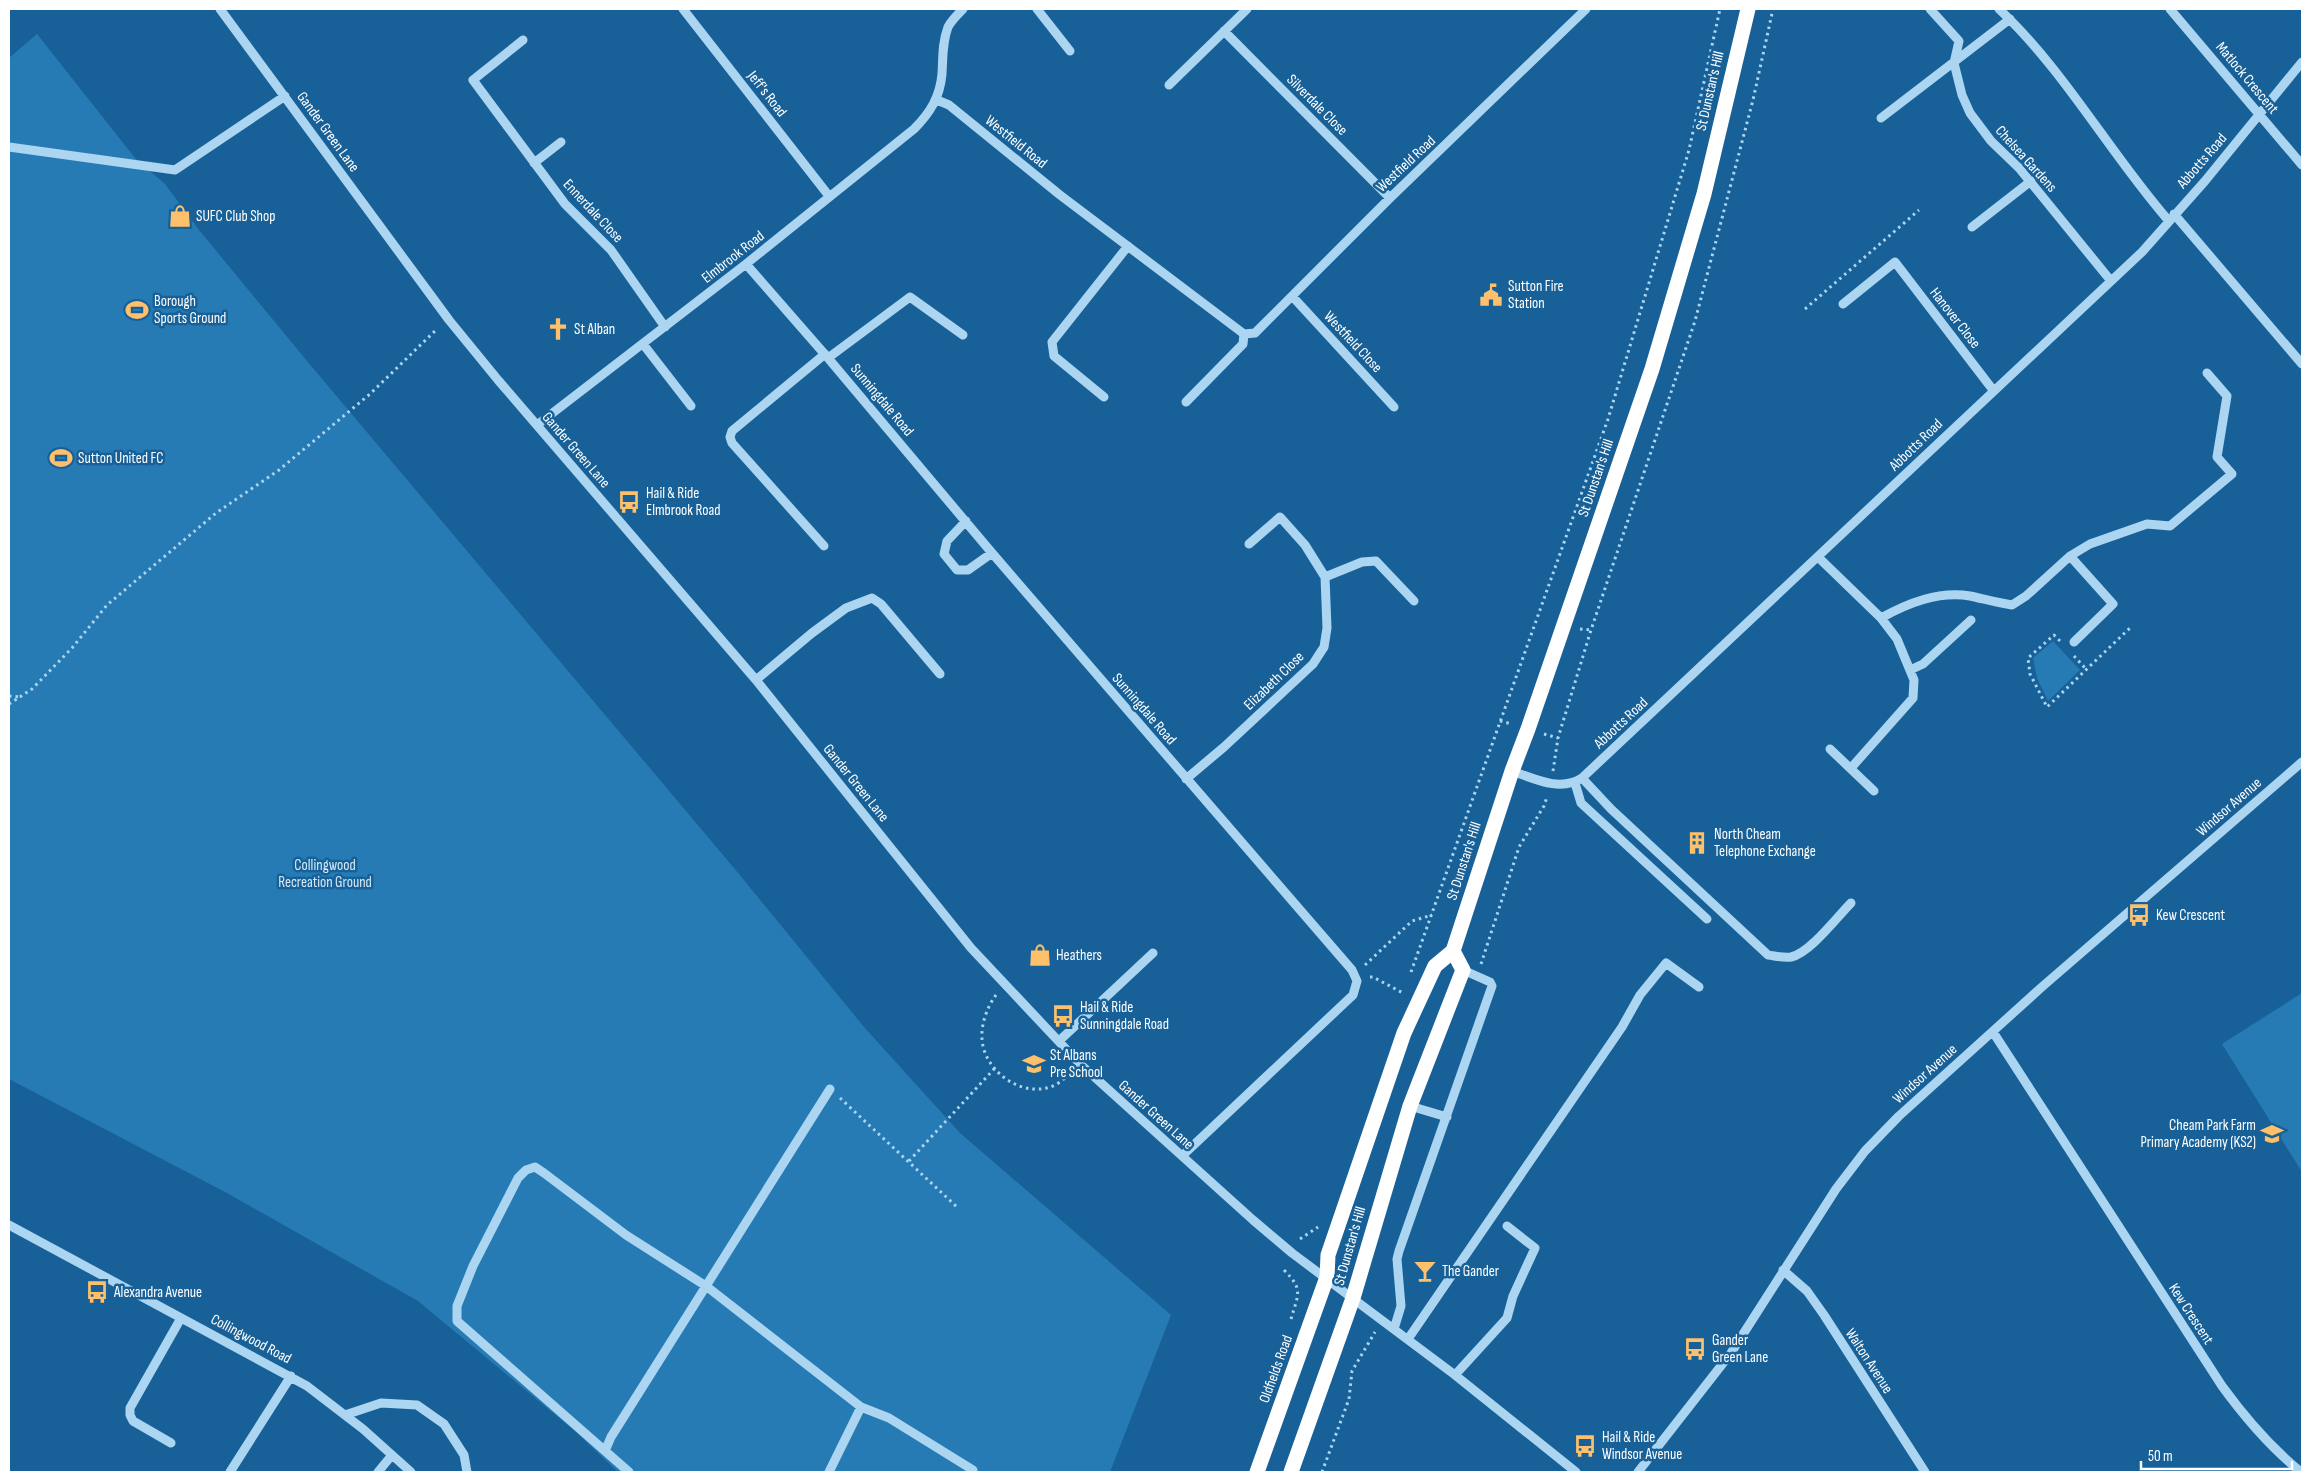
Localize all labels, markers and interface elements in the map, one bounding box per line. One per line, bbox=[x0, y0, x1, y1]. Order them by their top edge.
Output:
street label: Matlock Crescent bbox=[2211, 38, 2283, 118]
street label: St Dunstan's Hill bbox=[1692, 49, 1728, 133]
street label: Jeff's Road bbox=[743, 66, 791, 121]
street label: Silverdale Close bbox=[1282, 70, 1352, 140]
street label: Gander Green Lane bbox=[292, 88, 364, 176]
street label: Westfield Road bbox=[981, 111, 1051, 173]
street label: Chelsea Gardens bbox=[1991, 122, 2061, 196]
street label: Abbotts Road bbox=[2172, 129, 2231, 193]
street label: Westfield Road bbox=[1372, 132, 1440, 196]
street label: Ennerdale Close bbox=[559, 175, 627, 247]
shop icon: SUFC Club Shop bbox=[167, 203, 193, 229]
place label: SUFC Club Shop bbox=[196, 207, 275, 226]
street label: Elmbrook Road bbox=[698, 227, 768, 287]
place label: Sutton Fire Station bbox=[1508, 277, 1564, 313]
public building icon: Sutton Fire Station bbox=[1478, 282, 1504, 308]
street label: Hanover Close bbox=[1925, 284, 1985, 352]
place label: Borough Sports Ground bbox=[154, 292, 226, 328]
sports icon: Borough Sports Ground bbox=[124, 297, 150, 323]
street label: Westfield Close bbox=[1320, 307, 1386, 377]
church icon: St Alban bbox=[545, 316, 571, 342]
place label: St Alban bbox=[574, 320, 615, 339]
street label: Sunningdale Road bbox=[846, 360, 918, 440]
street label: Gander Green Lane bbox=[538, 408, 614, 492]
street label: Abbotts Road bbox=[1885, 415, 1947, 476]
street label: St Dunstan's Hill bbox=[1574, 437, 1618, 519]
sports icon: Sutton United FC bbox=[48, 445, 74, 471]
place label: Sutton United FC bbox=[78, 449, 163, 468]
place label: Hail & Ride Elmbrook Road bbox=[646, 484, 720, 520]
bus stop icon: Hail & Ride Elmbrook Road bbox=[616, 489, 642, 515]
street label: Elizabeth Close bbox=[1240, 648, 1308, 714]
street label: Sunningdale Road bbox=[1108, 669, 1180, 749]
street label: Abbotts Road bbox=[1589, 693, 1652, 754]
street label: Gander Green Lane bbox=[819, 740, 893, 826]
street label: Windsor Avenue bbox=[2192, 774, 2266, 840]
street label: St Dunstan's Hill bbox=[1442, 819, 1486, 903]
place label: North Cheam Telephone Exchange bbox=[1714, 825, 1816, 861]
building icon: North Cheam Telephone Exchange bbox=[1684, 830, 1710, 856]
park label: Collingwood Recreation Ground bbox=[278, 856, 372, 892]
bus stop icon: Kew Crescent bbox=[2126, 902, 2152, 928]
place label: Kew Crescent bbox=[2156, 906, 2226, 925]
shop icon: Heathers bbox=[1027, 942, 1053, 968]
place label: Heathers bbox=[1056, 946, 1102, 965]
place label: Hail & Ride Sunningdale Road bbox=[1080, 998, 1169, 1034]
bus stop icon: Hail & Ride Sunningdale Road bbox=[1050, 1003, 1076, 1029]
street label: Windsor Avenue bbox=[1889, 1040, 1961, 1108]
place label: St Albans Pre School bbox=[1050, 1046, 1103, 1082]
school or university icon: St Albans Pre School bbox=[1021, 1051, 1047, 1077]
street label: Gander Green Lane bbox=[1114, 1076, 1198, 1154]
place label: Cheam Park Farm Primary Academy (KS2) bbox=[2140, 1116, 2256, 1152]
school or university icon: Cheam Park Farm Primary Academy (KS2) bbox=[2259, 1121, 2285, 1147]
street label: St Dunstan's Hill bbox=[1330, 1204, 1370, 1288]
bar icon: The Gander bbox=[1412, 1258, 1438, 1284]
place label: The Gander bbox=[1442, 1262, 1500, 1281]
bus stop icon: Alexandra Avenue bbox=[84, 1279, 110, 1305]
street label: Kew Crescent bbox=[2164, 1280, 2218, 1348]
place label: Alexandra Avenue bbox=[113, 1283, 202, 1302]
street label: Collingwood Road bbox=[207, 1310, 295, 1368]
street label: Walton Avenue bbox=[1841, 1325, 1897, 1397]
place label: Gander Green Lane bbox=[1712, 1331, 1768, 1367]
street label: Oldfields Road bbox=[1255, 1332, 1297, 1406]
bus stop icon: Gander Green Lane bbox=[1682, 1336, 1708, 1362]
place label: Hail & Ride Windsor Avenue bbox=[1602, 1428, 1682, 1464]
bus stop icon: Hail & Ride Windsor Avenue bbox=[1572, 1433, 1598, 1459]
scale bar bbox=[2141, 1438, 2292, 1470]
text: 50 m bbox=[2148, 1447, 2173, 1466]

